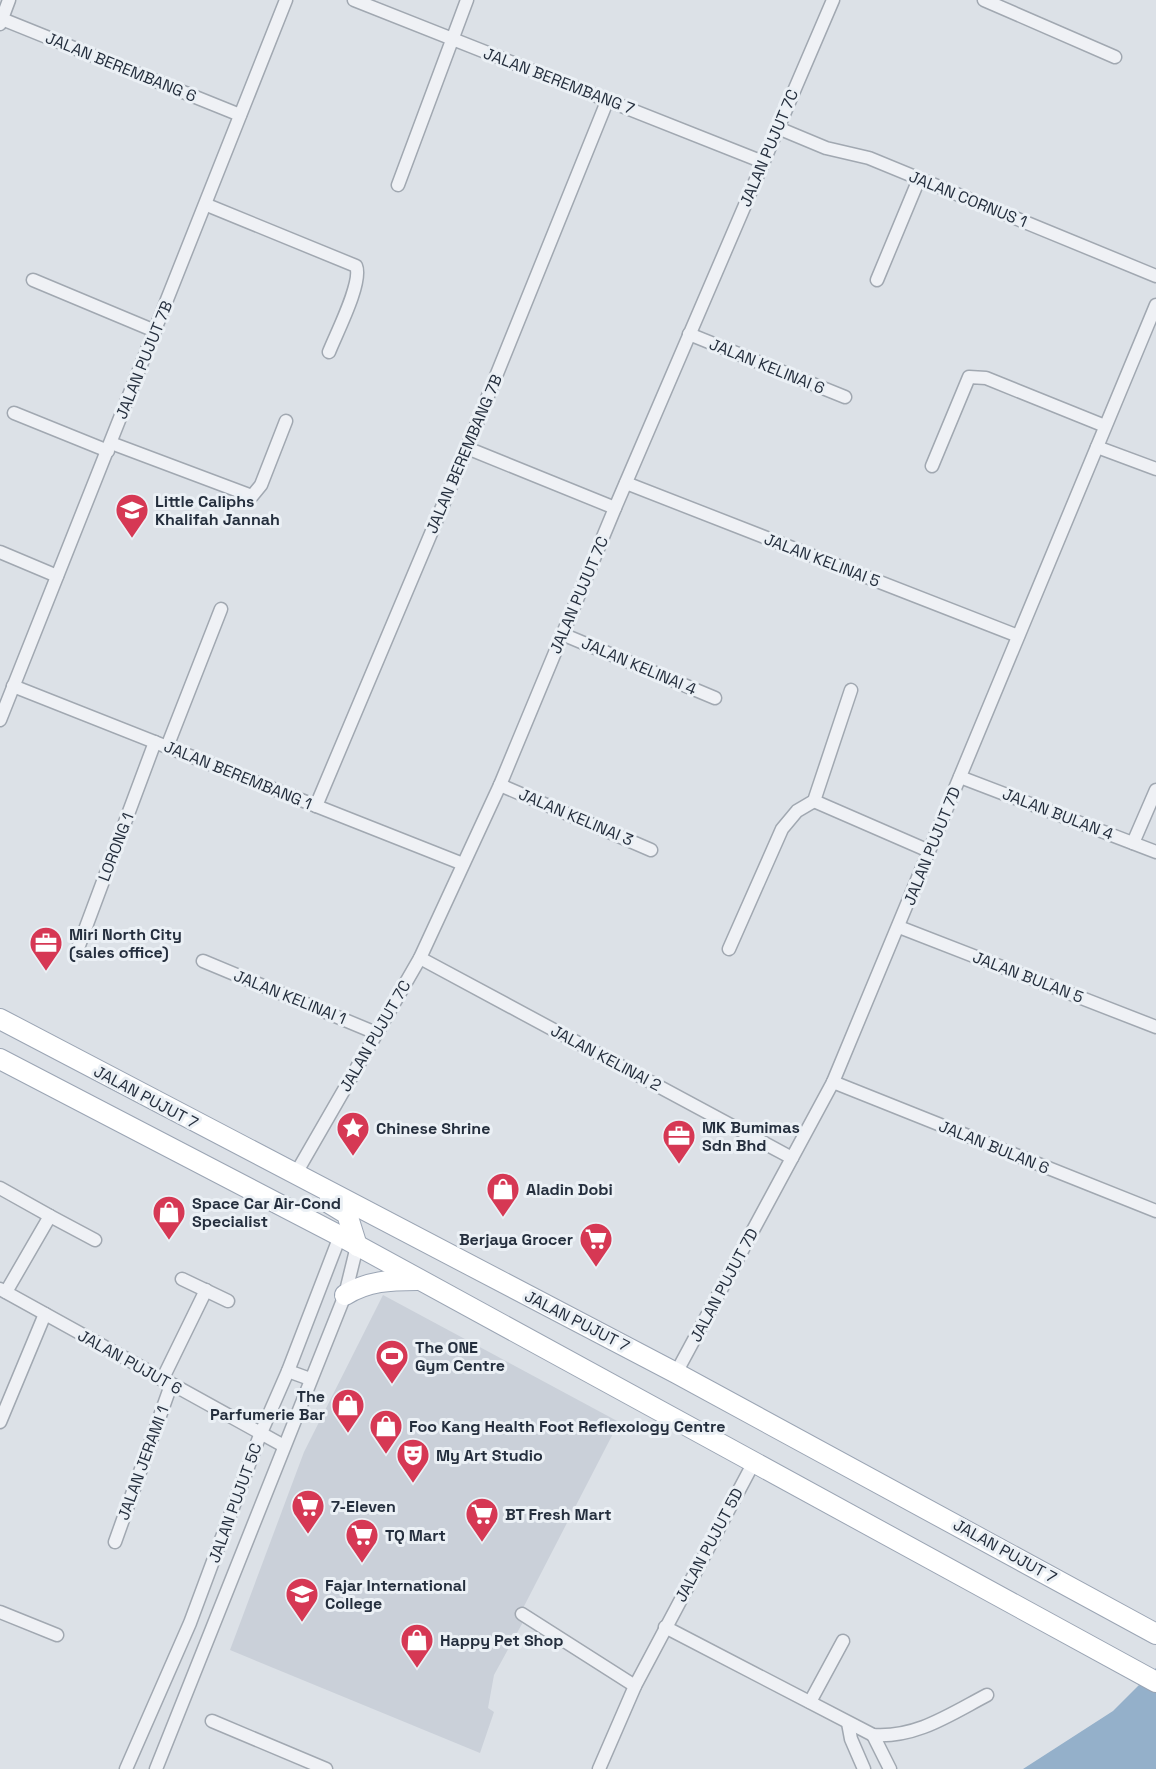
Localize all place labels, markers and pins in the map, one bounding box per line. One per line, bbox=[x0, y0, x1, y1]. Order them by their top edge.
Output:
place label: Little Caliphs Khalifah Jannah bbox=[155, 491, 280, 530]
school or university icon: Little Caliphs Khalifah Jannah bbox=[114, 492, 150, 539]
place label: Miri North City (sales office) bbox=[69, 924, 182, 963]
office icon: Miri North City (sales office) bbox=[28, 925, 64, 972]
place icon: Chinese Shrine bbox=[335, 1110, 371, 1157]
place label: MK Bumimas Sdn Bhd bbox=[702, 1117, 800, 1156]
place label: Chinese Shrine bbox=[376, 1118, 490, 1139]
office icon: MK Bumimas Sdn Bhd bbox=[661, 1118, 697, 1165]
shop icon: Aladin Dobi bbox=[485, 1171, 521, 1218]
place label: Aladin Dobi bbox=[526, 1179, 613, 1200]
place label: Space Car Air-Cond Specialist bbox=[192, 1193, 341, 1232]
shop icon: Space Car Air-Cond Specialist bbox=[151, 1194, 187, 1241]
supermarket icon: Berjaya Grocer bbox=[578, 1221, 614, 1268]
place label: Berjaya Grocer bbox=[459, 1229, 573, 1250]
place label: The ONE Gym Centre bbox=[415, 1337, 505, 1376]
sports icon: The ONE Gym Centre bbox=[374, 1338, 410, 1385]
place label: The Parfumerie Bar bbox=[210, 1386, 325, 1425]
shop icon: The Parfumerie Bar bbox=[330, 1387, 366, 1434]
shop icon: Foo Kang Health Foot Reflexology Centre bbox=[368, 1408, 404, 1455]
place label: Foo Kang Health Foot Reflexology Centre bbox=[409, 1416, 725, 1437]
theatre icon: My Art Studio bbox=[395, 1437, 431, 1484]
place label: My Art Studio bbox=[436, 1445, 543, 1466]
supermarket icon: 7-Eleven bbox=[290, 1488, 326, 1535]
place label: 7-Eleven bbox=[331, 1496, 396, 1517]
supermarket icon: BT Fresh Mart bbox=[464, 1496, 500, 1543]
place label: BT Fresh Mart bbox=[505, 1504, 612, 1525]
supermarket icon: TQ Mart bbox=[344, 1517, 380, 1564]
place label: TQ Mart bbox=[385, 1525, 446, 1546]
place label: Fajar International College bbox=[325, 1575, 466, 1614]
school or university icon: Fajar International College bbox=[284, 1576, 320, 1623]
shop icon: Happy Pet Shop bbox=[399, 1622, 435, 1669]
place label: Happy Pet Shop bbox=[440, 1630, 563, 1651]

